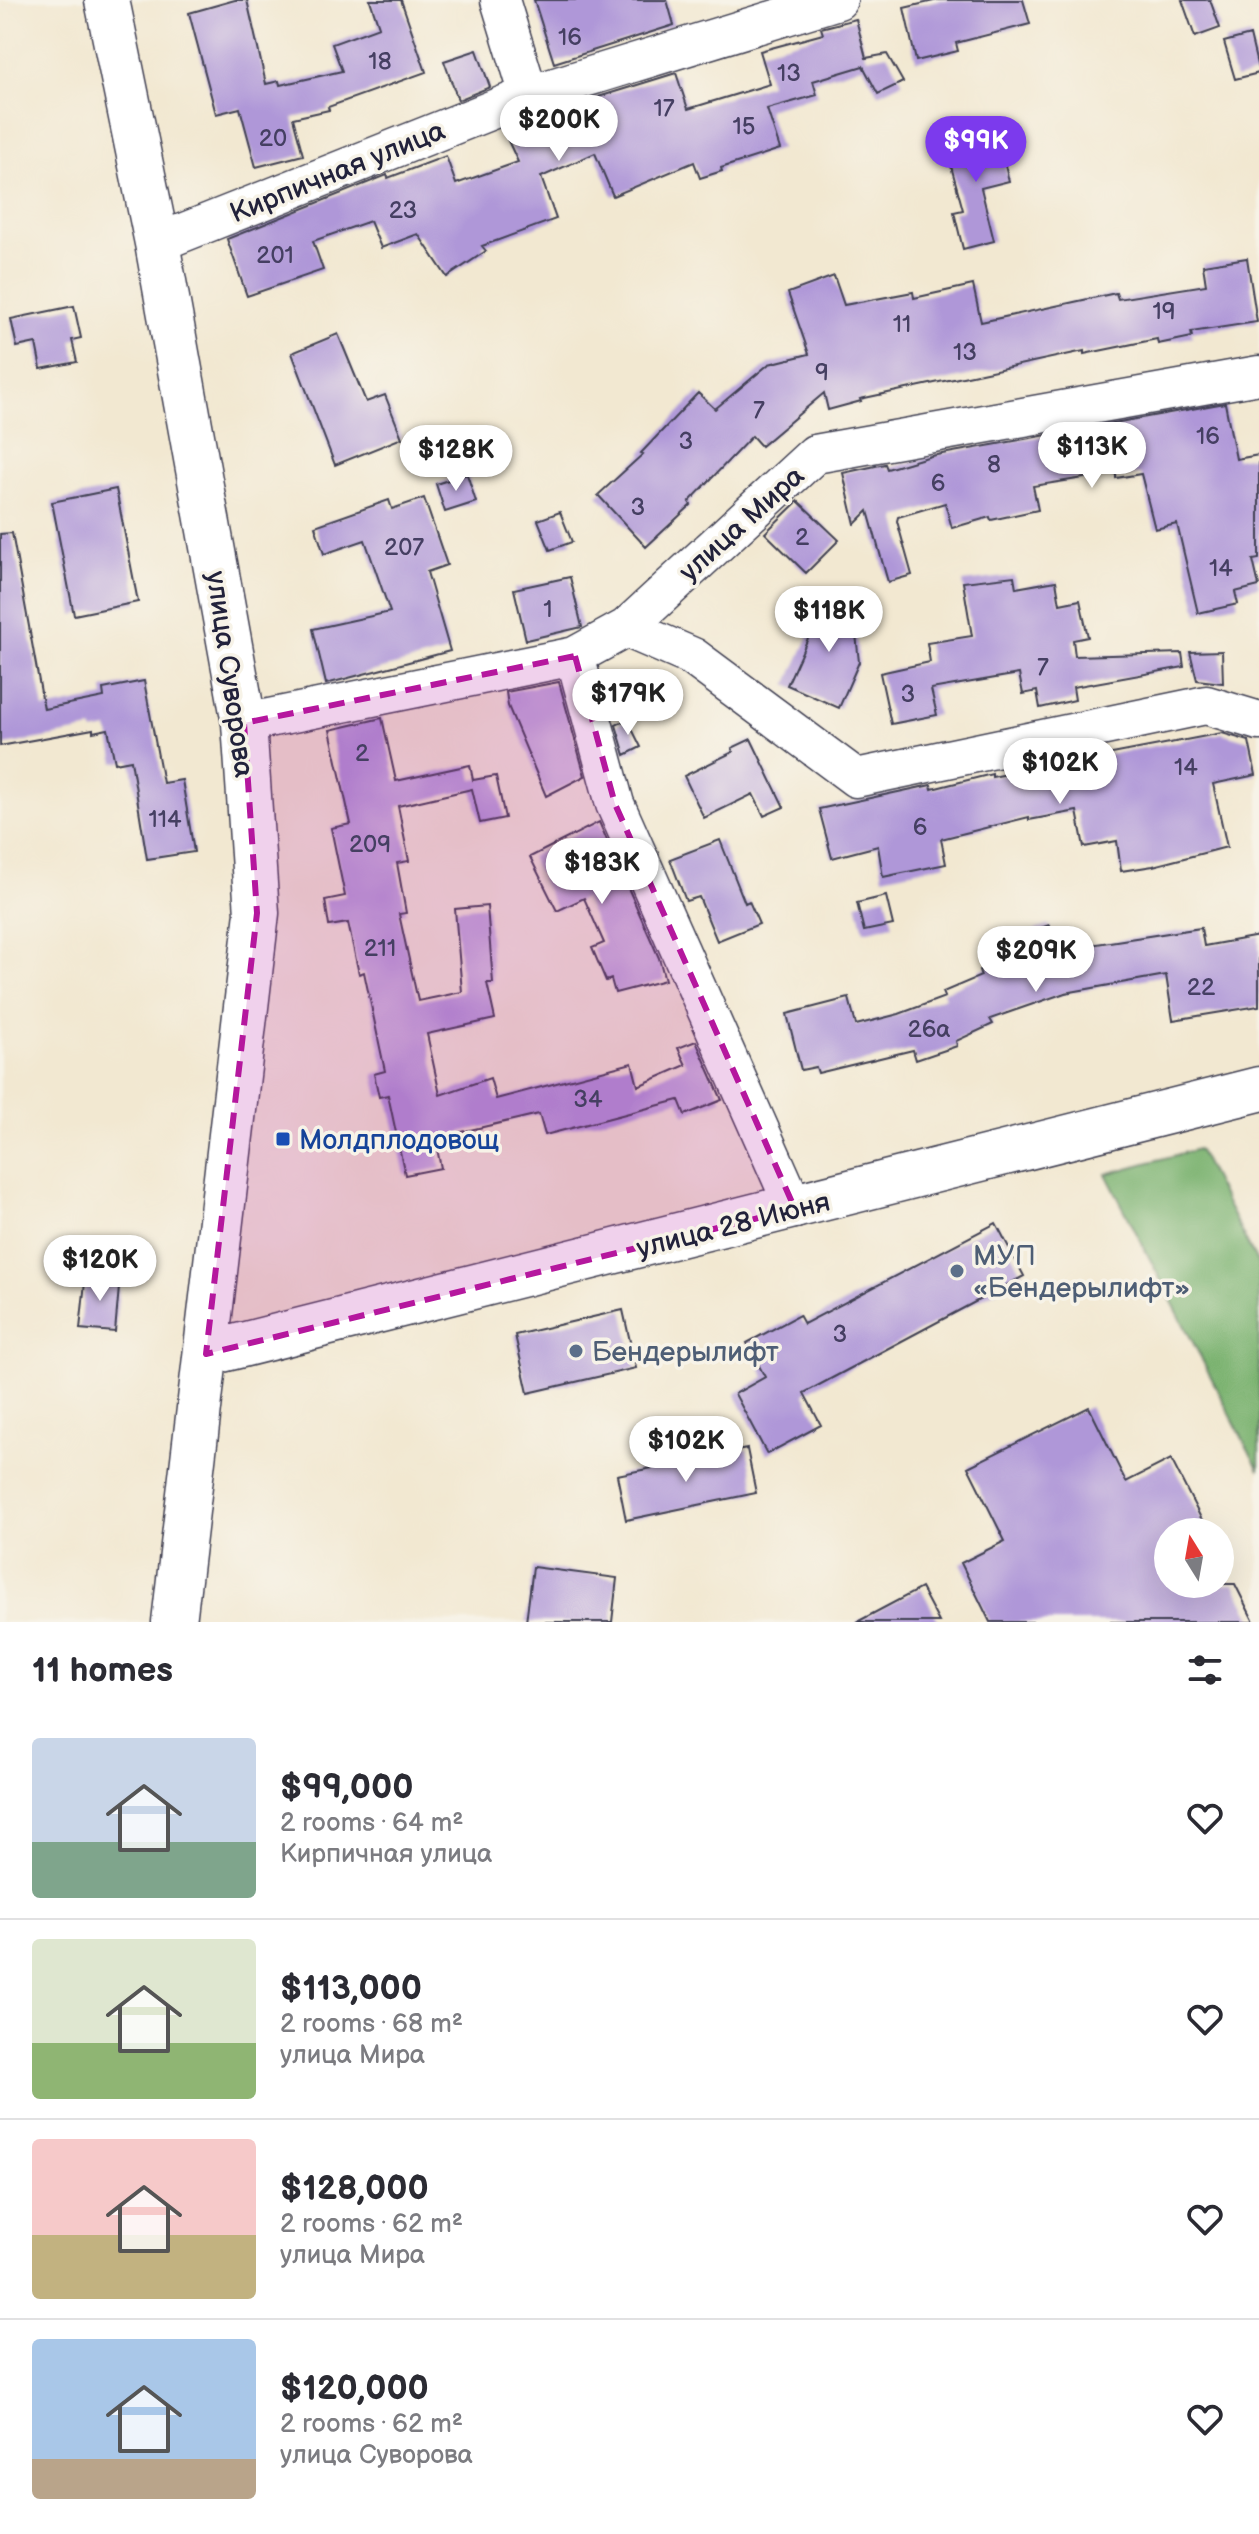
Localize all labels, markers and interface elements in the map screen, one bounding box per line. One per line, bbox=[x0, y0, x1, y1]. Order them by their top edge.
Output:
house number: 16 bbox=[558, 23, 582, 52]
house number: 18 bbox=[368, 47, 392, 76]
house number: 13 bbox=[777, 59, 801, 88]
house number: 17 bbox=[653, 94, 675, 123]
pin: $200K bbox=[503, 95, 615, 163]
text: $200K bbox=[518, 105, 600, 136]
house number: 15 bbox=[732, 112, 756, 141]
street label: Кирпичная улица bbox=[225, 114, 450, 231]
pin: $99K bbox=[929, 116, 1023, 184]
house number: 20 bbox=[259, 124, 287, 153]
text: $99K bbox=[943, 126, 1009, 157]
house number: 23 bbox=[389, 196, 417, 225]
house number: 201 bbox=[256, 241, 294, 270]
house number: 19 bbox=[1152, 297, 1176, 326]
house number: 11 bbox=[893, 310, 911, 339]
house number: 13 bbox=[953, 338, 977, 367]
house number: 9 bbox=[815, 358, 829, 387]
house number: 7 bbox=[753, 396, 765, 425]
pin: $113K bbox=[1036, 422, 1148, 490]
house number: 16 bbox=[1196, 422, 1220, 451]
pin: $128K bbox=[400, 425, 512, 493]
house number: 3 bbox=[679, 427, 693, 456]
text: $113K bbox=[1056, 432, 1128, 463]
text: $128K bbox=[418, 435, 494, 466]
house number: 8 bbox=[987, 450, 1001, 479]
street label: улица Мира bbox=[673, 459, 811, 589]
house number: 6 bbox=[931, 469, 945, 498]
house number: 3 bbox=[631, 493, 645, 522]
house number: 2 bbox=[795, 523, 809, 552]
house number: 207 bbox=[384, 533, 424, 562]
house number: 14 bbox=[1209, 554, 1233, 583]
street label: улица Суворова bbox=[199, 569, 260, 780]
pin: $118K bbox=[773, 586, 885, 654]
house number: 1 bbox=[543, 595, 553, 624]
text: $118K bbox=[793, 596, 865, 627]
house number: 7 bbox=[1037, 653, 1049, 682]
pin: $179K bbox=[572, 669, 684, 737]
text: $179K bbox=[590, 679, 666, 710]
house number: 3 bbox=[901, 680, 915, 709]
pin: $102K bbox=[1004, 738, 1116, 806]
house number: 2 bbox=[355, 739, 369, 768]
text: $102K bbox=[1021, 748, 1099, 779]
house number: 14 bbox=[1174, 753, 1198, 782]
house number: 114 bbox=[148, 805, 182, 834]
house number: 6 bbox=[913, 813, 927, 842]
house number: 209 bbox=[349, 830, 391, 859]
pin: $183K bbox=[546, 838, 658, 906]
text: $183K bbox=[564, 848, 640, 879]
pin: $209K bbox=[980, 926, 1092, 994]
house number: 211 bbox=[364, 934, 396, 963]
text: $209K bbox=[995, 936, 1077, 967]
house number: 22 bbox=[1187, 973, 1215, 1002]
house number: 26а bbox=[907, 1015, 951, 1044]
house number: 34 bbox=[573, 1085, 603, 1114]
place label: Молдплодовощ bbox=[299, 1124, 500, 1157]
marker: Молдплодовощ bbox=[274, 1130, 292, 1148]
street label: улица 28 Июня bbox=[633, 1185, 834, 1265]
pin: $120K bbox=[44, 1235, 156, 1303]
place label: МУП «Бендерылифт» bbox=[973, 1240, 1190, 1305]
text: $120K bbox=[61, 1245, 139, 1276]
marker: МУП «Бендерылифт» bbox=[948, 1262, 966, 1280]
house number: 3 bbox=[833, 1320, 847, 1349]
place label: Бендерылифт bbox=[592, 1336, 779, 1369]
marker: Бендерылифт bbox=[567, 1342, 585, 1360]
pin: $102K bbox=[630, 1416, 742, 1484]
text: $102K bbox=[647, 1426, 725, 1457]
north arrow bbox=[1154, 1518, 1234, 1598]
map controls bbox=[1154, 1518, 1234, 1598]
icon: filters bbox=[1183, 1648, 1227, 1692]
text: 11 homes bbox=[32, 1650, 173, 1691]
text: $99,000 bbox=[280, 1767, 413, 1808]
icon: home bbox=[96, 1770, 192, 1866]
icon: heart bbox=[1183, 1796, 1227, 1840]
text: 2 rooms · 64 m² bbox=[280, 1808, 464, 1839]
text: Кирпичная улица bbox=[280, 1839, 492, 1870]
text: $113,000 bbox=[280, 1968, 422, 2009]
icon: home bbox=[96, 1971, 192, 2067]
icon: heart bbox=[1183, 1997, 1227, 2041]
text: 2 rooms · 68 m² bbox=[280, 2009, 463, 2040]
text: улица Мира bbox=[280, 2040, 425, 2071]
text: $128,000 bbox=[280, 2168, 429, 2209]
icon: home bbox=[96, 2171, 192, 2267]
icon: heart bbox=[1183, 2197, 1227, 2241]
text: 2 rooms · 62 m² bbox=[280, 2209, 463, 2240]
text: улица Мира bbox=[280, 2240, 425, 2271]
text: $120,000 bbox=[280, 2368, 429, 2409]
icon: home bbox=[96, 2371, 192, 2467]
icon: heart bbox=[1183, 2397, 1227, 2441]
text: 2 rooms · 62 m² bbox=[280, 2409, 463, 2440]
text: улица Суворова bbox=[280, 2440, 473, 2471]

